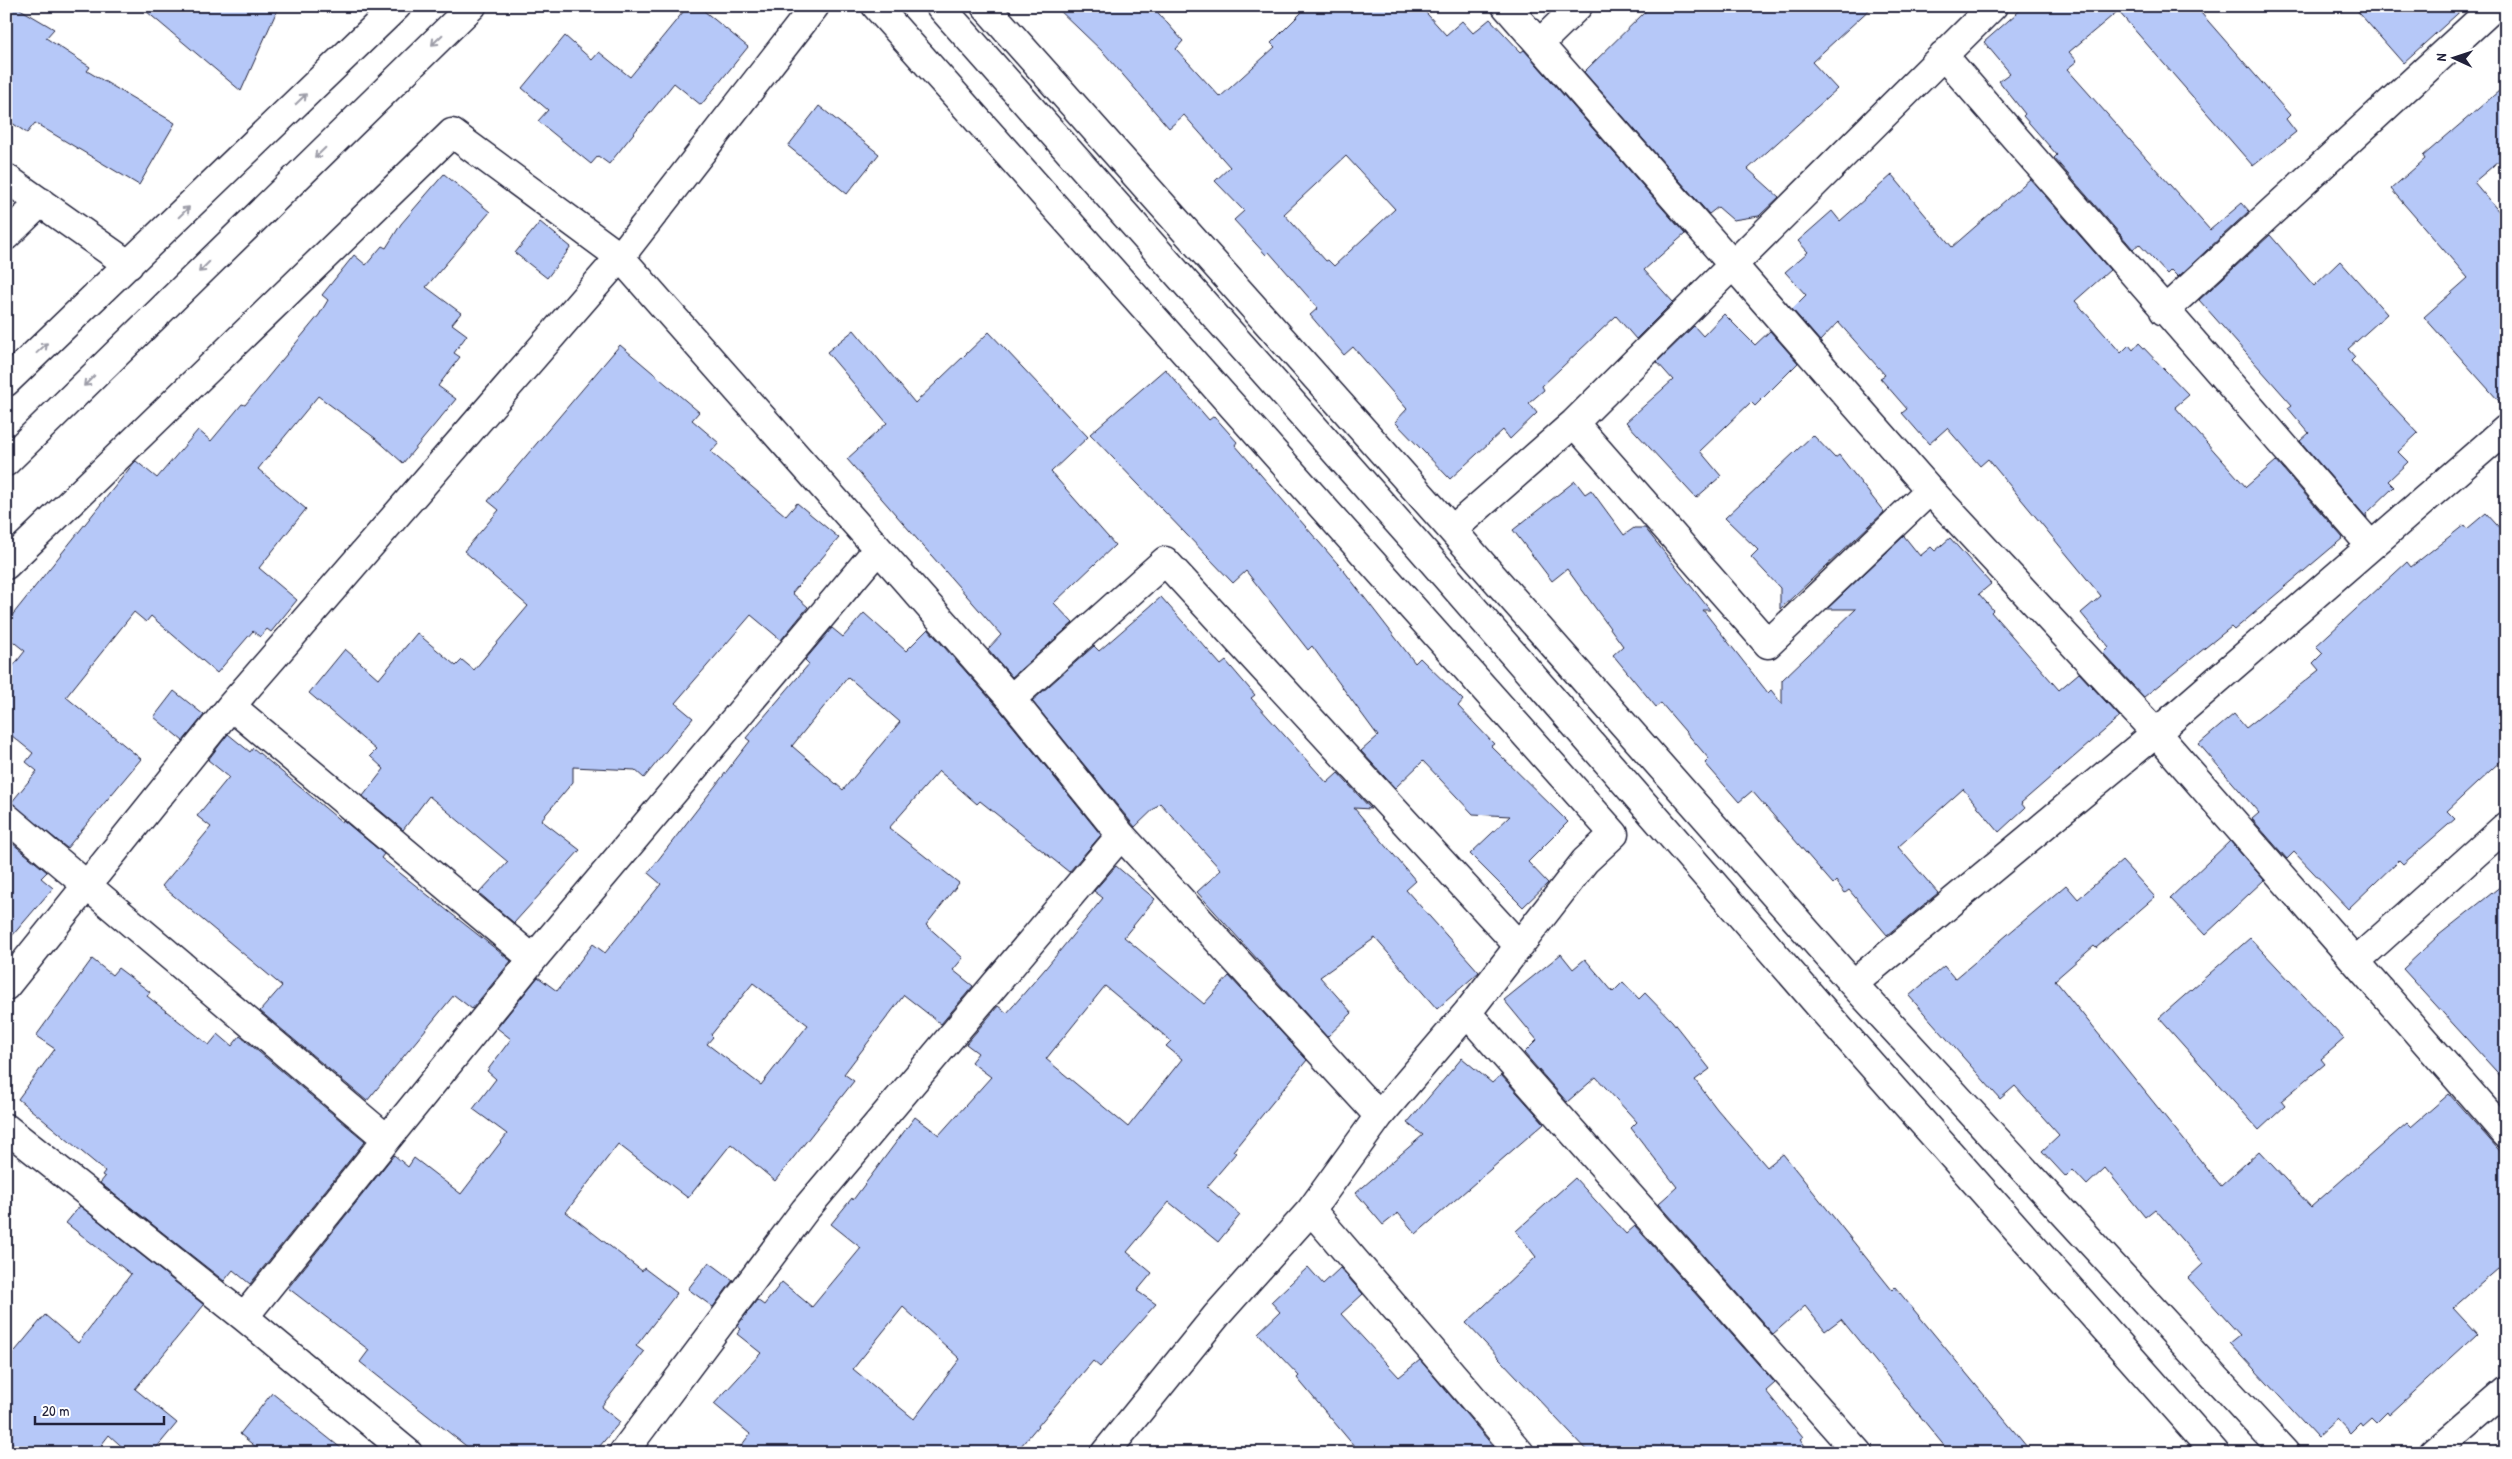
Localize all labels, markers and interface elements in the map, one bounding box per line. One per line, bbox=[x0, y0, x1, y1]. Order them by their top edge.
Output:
north arrow bbox=[2430, 32, 2480, 82]
one-way arrow bbox=[431, 34, 443, 46]
text: N bbox=[2431, 53, 2450, 62]
one-way arrow bbox=[295, 92, 307, 105]
one-way arrow bbox=[314, 147, 327, 159]
one-way arrow bbox=[178, 206, 190, 218]
one-way arrow bbox=[198, 261, 211, 273]
one-way arrow bbox=[35, 342, 48, 354]
one-way arrow bbox=[83, 375, 95, 387]
scale bar bbox=[35, 1394, 164, 1426]
text: 20 m bbox=[42, 1400, 69, 1421]

